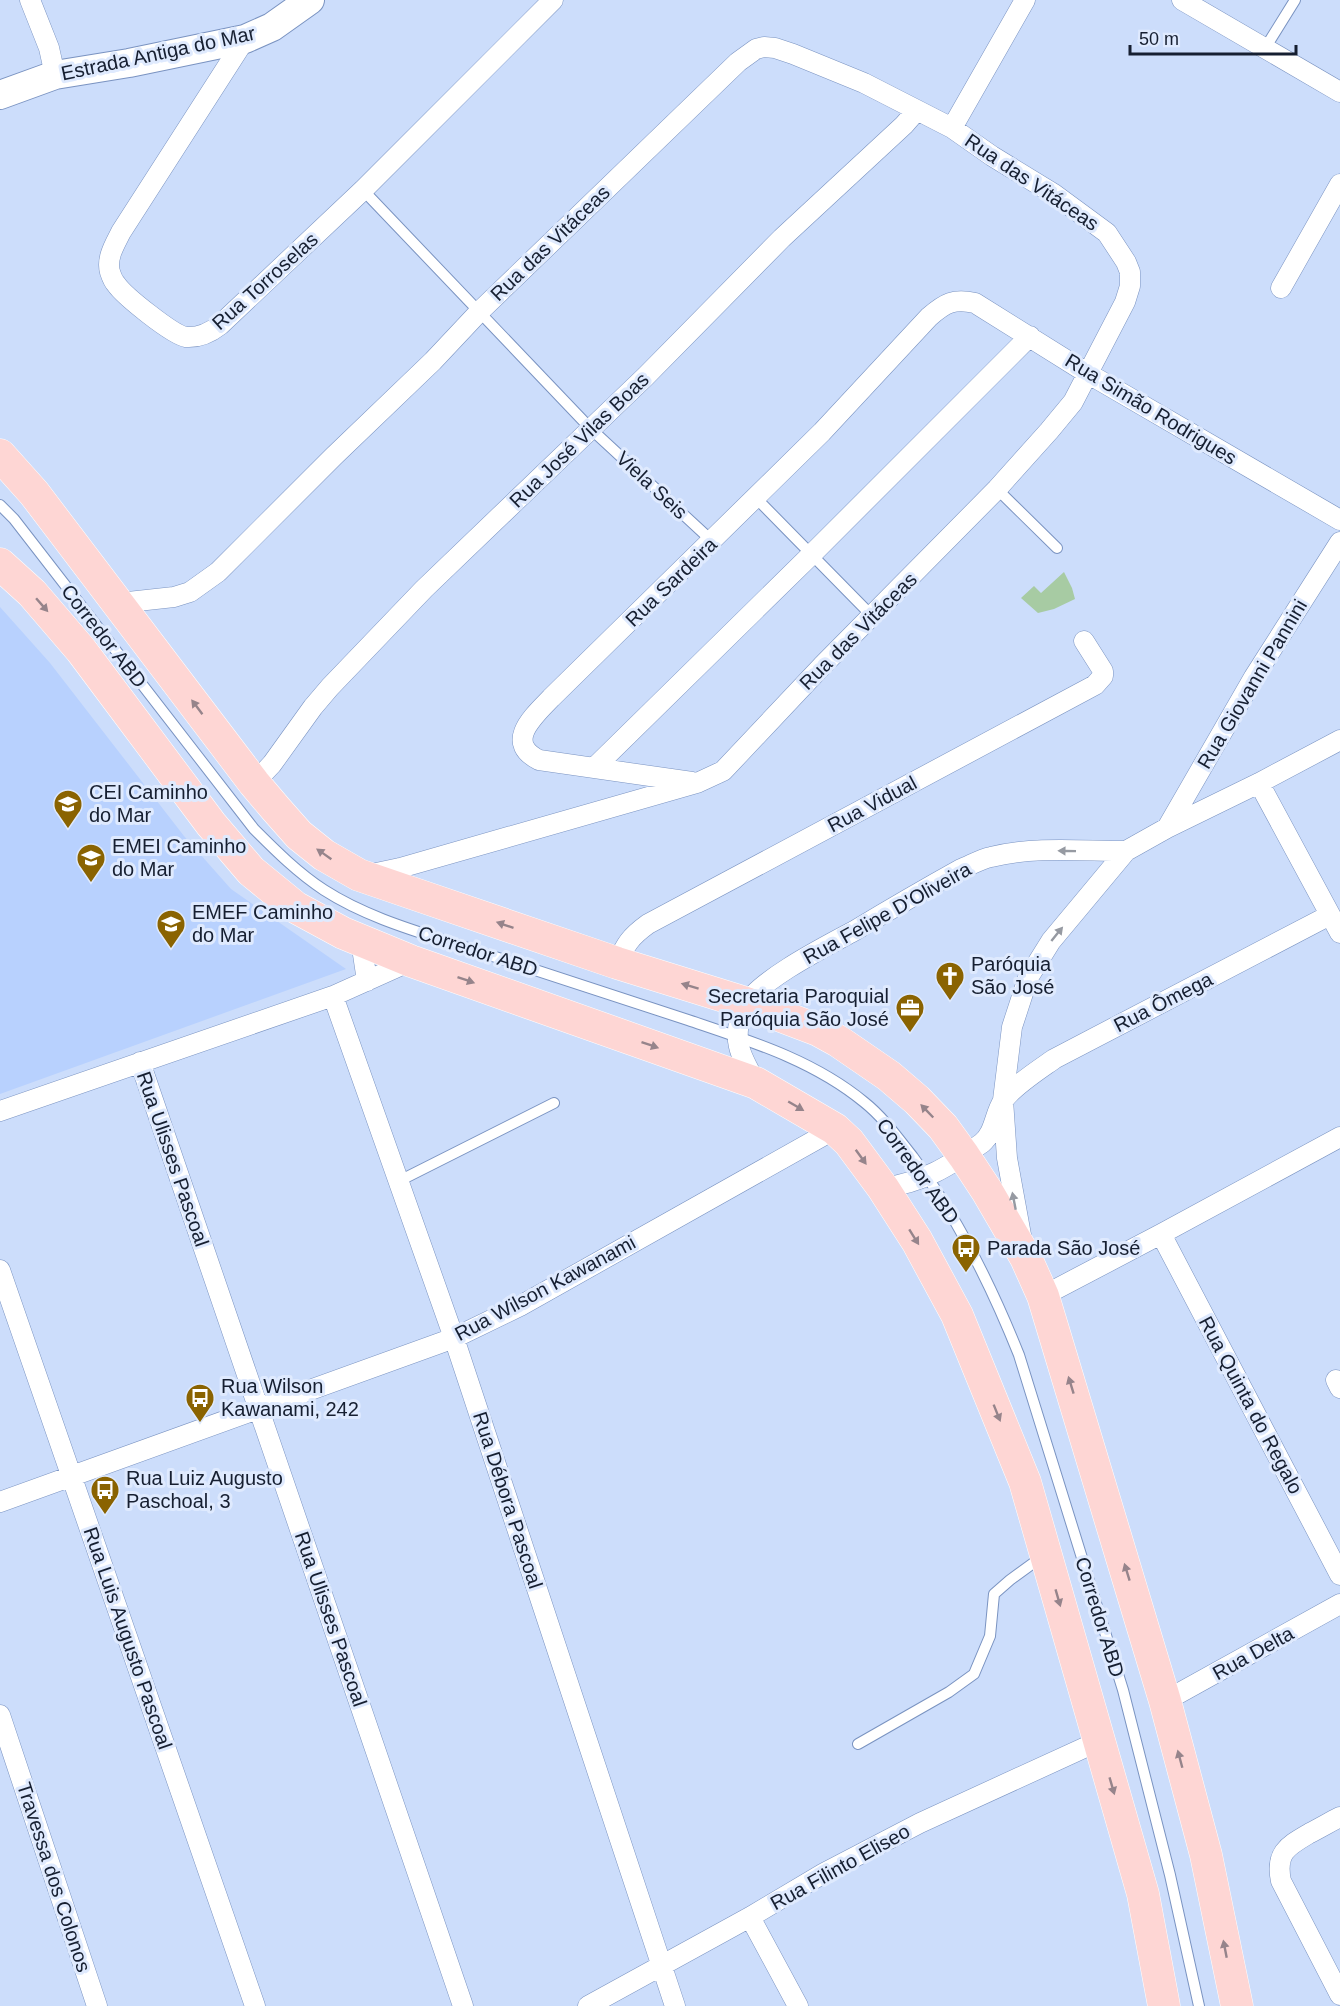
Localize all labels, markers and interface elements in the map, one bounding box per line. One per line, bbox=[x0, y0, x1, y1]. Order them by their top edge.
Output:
scale bar bbox=[1130, 18, 1296, 56]
street label: Estrada Antiga do Mar bbox=[59, 22, 257, 84]
text: 50 m bbox=[1139, 29, 1179, 49]
street label: Rua das Vitáceas bbox=[961, 129, 1103, 235]
street label: Rua das Vitáceas bbox=[486, 181, 614, 305]
street label: Rua Torroselas bbox=[208, 228, 322, 334]
street label: Rua Simão Rodrigues bbox=[1061, 349, 1241, 469]
street label: Rua José Vilas Boas bbox=[505, 368, 653, 512]
street label: Viela Seis bbox=[612, 447, 692, 523]
street label: Rua Sardeira bbox=[621, 533, 722, 631]
street label: Rua das Vitáceas bbox=[795, 568, 921, 694]
street label: Corredor ABD bbox=[57, 580, 151, 692]
street label: Rua Giovanni Pannini bbox=[1193, 595, 1311, 773]
one-way arrow bbox=[35, 597, 48, 612]
one-way arrow bbox=[192, 700, 204, 715]
street label: Rua Vidual bbox=[824, 771, 920, 837]
place label: CEI Caminho do Mar bbox=[89, 781, 208, 826]
school or university icon: CEI Caminho do Mar bbox=[52, 788, 84, 830]
place label: EMEI Caminho do Mar bbox=[112, 835, 247, 880]
school or university icon: EMEI Caminho do Mar bbox=[75, 842, 107, 884]
one-way arrow bbox=[1058, 846, 1077, 856]
one-way arrow bbox=[317, 848, 333, 860]
street label: Rua Felipe D'Oliveira bbox=[799, 857, 975, 968]
place label: EMEF Caminho do Mar bbox=[192, 901, 333, 946]
school or university icon: EMEF Caminho do Mar bbox=[155, 908, 187, 950]
one-way arrow bbox=[496, 920, 514, 929]
street label: Corredor ABD bbox=[415, 921, 541, 981]
one-way arrow bbox=[1050, 927, 1062, 942]
place label: Paróquia São José bbox=[971, 953, 1054, 998]
church icon: Paróquia São José bbox=[934, 960, 966, 1002]
street label: Rua Ômega bbox=[1110, 967, 1217, 1036]
one-way arrow bbox=[457, 976, 475, 986]
one-way arrow bbox=[681, 981, 699, 990]
place label: Secretaria Paroquial Paróquia São José bbox=[708, 985, 889, 1030]
office icon: Secretaria Paroquial Paróquia São José bbox=[894, 992, 926, 1034]
one-way arrow bbox=[641, 1040, 659, 1050]
street label: Rua Ulisses Pascoal bbox=[133, 1069, 213, 1249]
one-way arrow bbox=[788, 1101, 805, 1111]
one-way arrow bbox=[920, 1103, 934, 1118]
street label: Corredor ABD bbox=[873, 1114, 963, 1228]
one-way arrow bbox=[854, 1149, 866, 1165]
one-way arrow bbox=[1009, 1191, 1018, 1210]
one-way arrow bbox=[908, 1229, 919, 1245]
street label: Rua Wilson Kawanami bbox=[451, 1231, 639, 1345]
bus stop icon: Parada São José bbox=[950, 1232, 982, 1274]
place label: Parada São José bbox=[987, 1237, 1140, 1259]
street label: Rua Quinta do Regalo bbox=[1195, 1312, 1307, 1498]
place label: Rua Wilson Kawanami, 242 bbox=[221, 1375, 359, 1420]
one-way arrow bbox=[1066, 1376, 1075, 1394]
bus stop icon: Rua Wilson Kawanami, 242 bbox=[184, 1382, 216, 1424]
one-way arrow bbox=[992, 1405, 1002, 1423]
street label: Rua Débora Pascoal bbox=[469, 1409, 547, 1591]
place label: Rua Luiz Augusto Paschoal, 3 bbox=[126, 1467, 283, 1512]
bus stop icon: Rua Luiz Augusto Paschoal, 3 bbox=[89, 1474, 121, 1516]
street label: Rua Luis Augusto Pascoal bbox=[80, 1524, 176, 1752]
street label: Rua Ulisses Pascoal bbox=[291, 1529, 371, 1709]
street label: Corredor ABD bbox=[1071, 1554, 1129, 1680]
one-way arrow bbox=[1122, 1562, 1131, 1580]
one-way arrow bbox=[1054, 1589, 1063, 1607]
street label: Rua Delta bbox=[1209, 1621, 1298, 1684]
one-way arrow bbox=[1175, 1750, 1185, 1768]
one-way arrow bbox=[1108, 1777, 1117, 1795]
street label: Travessa dos Colonos bbox=[13, 1779, 95, 1975]
street label: Rua Filinto Eliseo bbox=[767, 1820, 913, 1914]
one-way arrow bbox=[1220, 1939, 1229, 1958]

